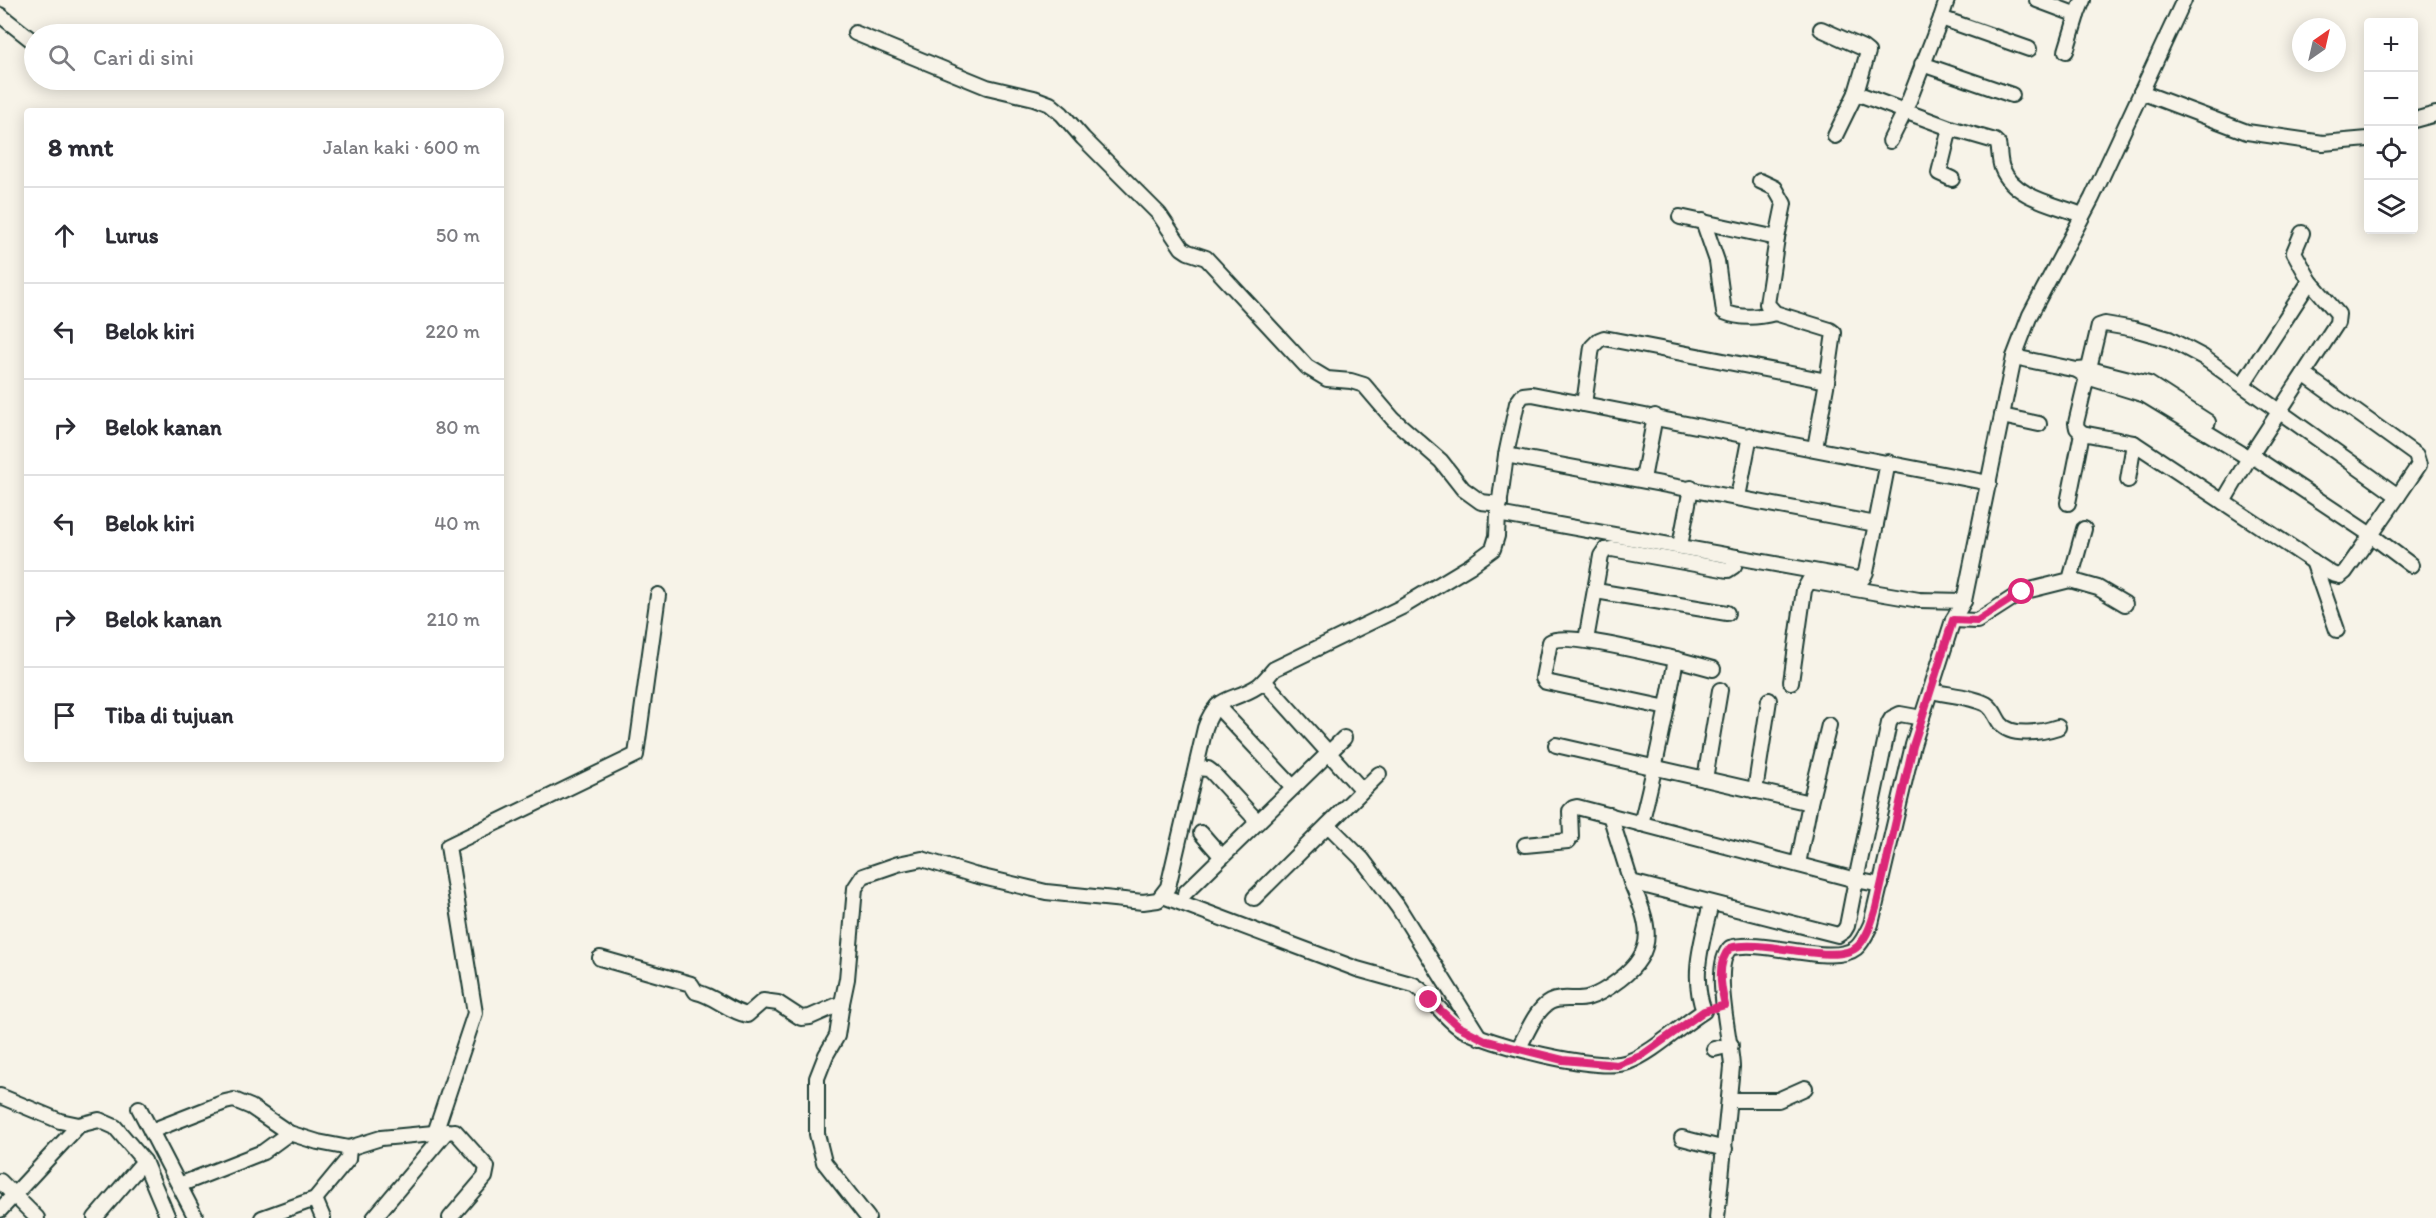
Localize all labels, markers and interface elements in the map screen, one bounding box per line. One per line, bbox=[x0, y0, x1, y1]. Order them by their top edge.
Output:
north arrow bbox=[2292, 18, 2346, 72]
map controls bbox=[2364, 18, 2418, 234]
button: + bbox=[2364, 18, 2418, 72]
search box bbox=[24, 24, 504, 90]
icon: search bbox=[45, 41, 78, 74]
text: Cari di sini bbox=[93, 44, 194, 71]
button: − bbox=[2364, 72, 2418, 126]
button: locate bbox=[2364, 126, 2418, 180]
text: 8 mnt bbox=[48, 131, 114, 163]
text: Jalan kaki · 600 m bbox=[323, 135, 480, 159]
button: layers bbox=[2364, 180, 2418, 234]
icon: ahead bbox=[48, 219, 81, 252]
text: Lurus bbox=[105, 222, 159, 249]
text: 50 m bbox=[436, 223, 480, 247]
icon: left bbox=[48, 315, 81, 348]
text: Belok kiri bbox=[105, 318, 195, 345]
text: 220 m bbox=[425, 319, 480, 343]
icon: right bbox=[48, 411, 81, 444]
text: Belok kanan bbox=[105, 414, 222, 441]
text: 80 m bbox=[435, 415, 480, 439]
icon: left bbox=[48, 507, 81, 540]
text: Belok kiri bbox=[105, 510, 195, 537]
text: 40 m bbox=[434, 511, 480, 535]
route start bbox=[2008, 578, 2034, 604]
icon: right bbox=[48, 603, 81, 636]
text: Belok kanan bbox=[105, 606, 222, 633]
text: 210 m bbox=[427, 607, 480, 631]
icon: arrive bbox=[48, 699, 81, 732]
text: Tiba di tujuan bbox=[105, 702, 234, 729]
route end bbox=[1415, 986, 1441, 1012]

